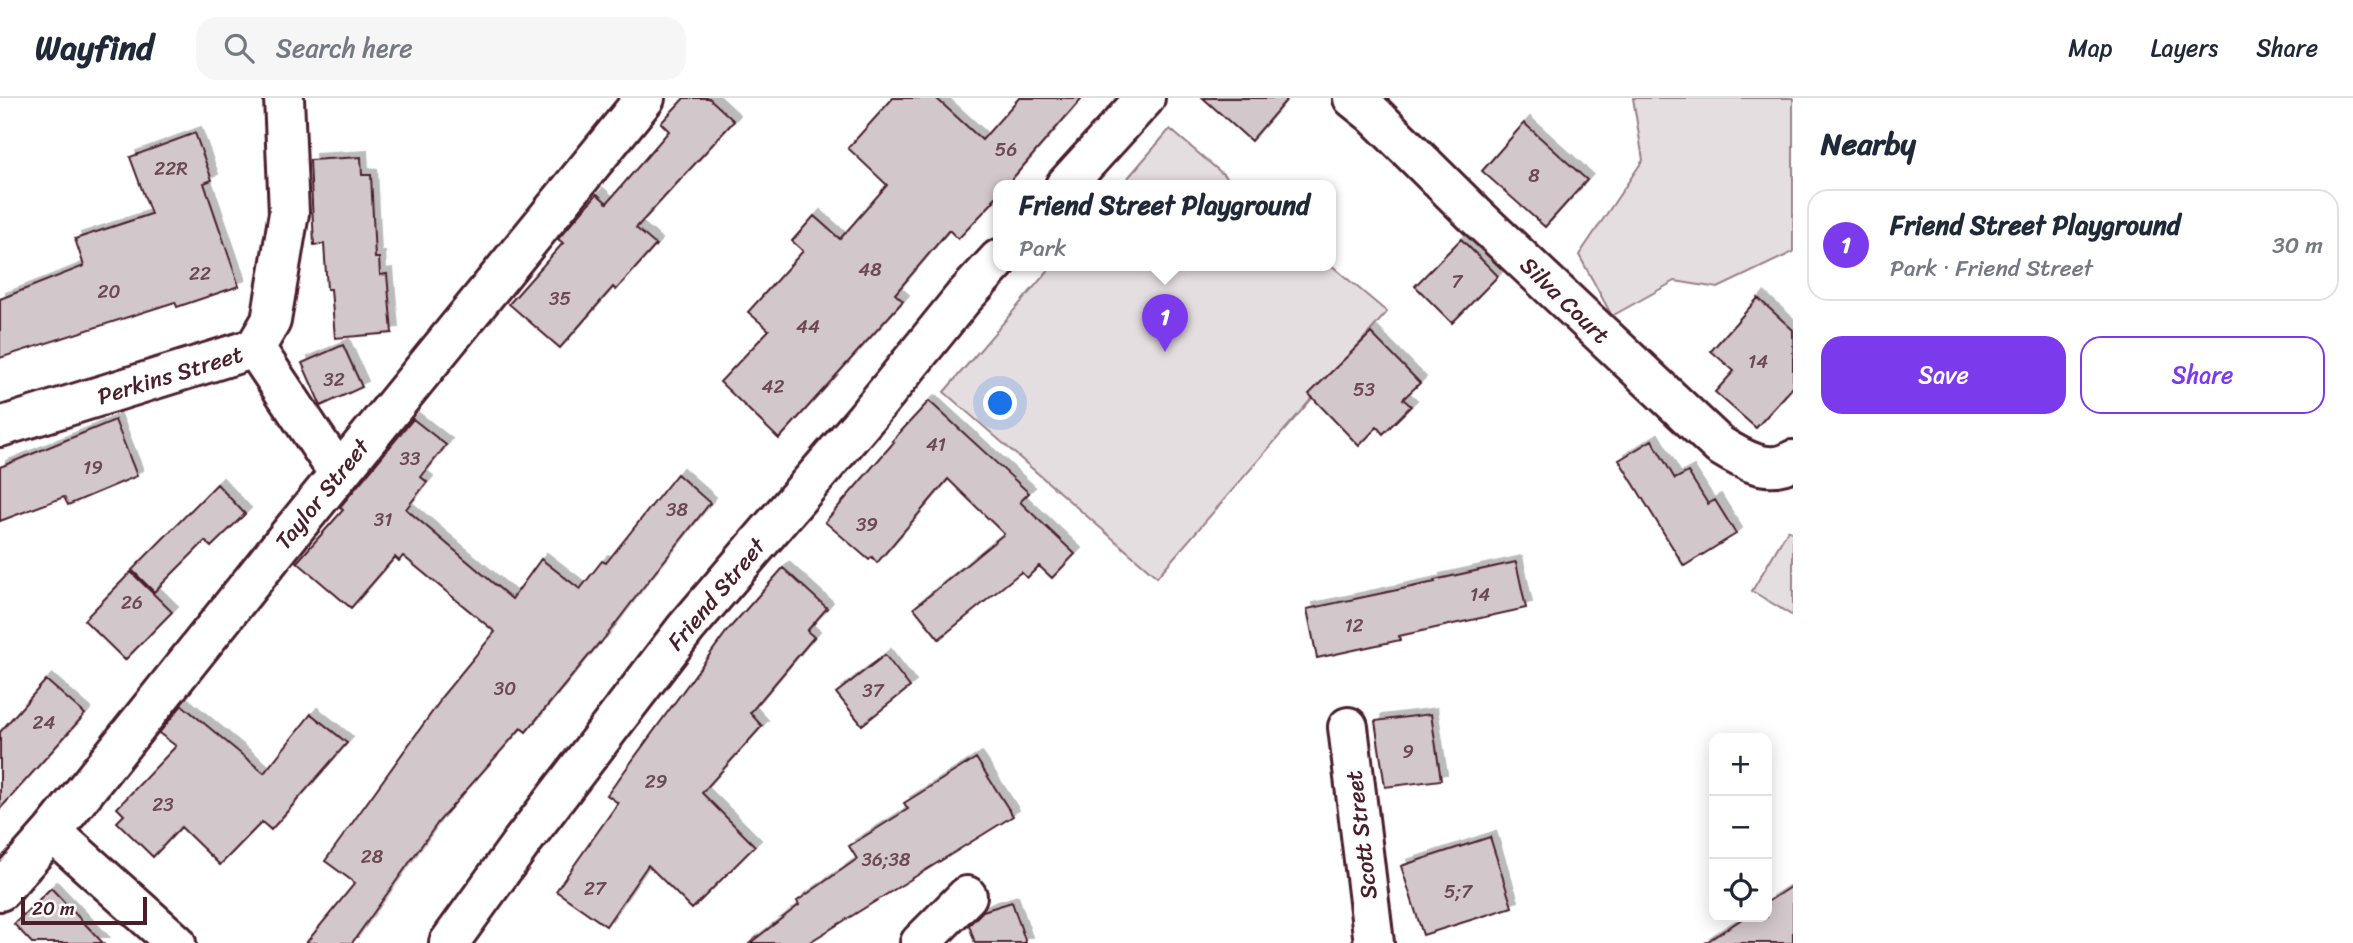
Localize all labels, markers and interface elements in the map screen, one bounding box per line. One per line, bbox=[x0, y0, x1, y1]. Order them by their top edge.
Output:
search box bbox=[196, 17, 686, 80]
text: Wayfind bbox=[35, 19, 154, 77]
text: Search here bbox=[276, 25, 413, 71]
text: Map bbox=[2068, 27, 2113, 69]
text: Layers bbox=[2151, 27, 2218, 69]
text: Share bbox=[2256, 27, 2318, 69]
icon: search bbox=[220, 29, 258, 67]
text: Nearby bbox=[1821, 117, 1916, 171]
house number: 56 bbox=[995, 133, 1017, 166]
house number: 22R bbox=[154, 152, 188, 185]
house number: 8 bbox=[1528, 159, 1540, 192]
popup bbox=[993, 180, 1336, 271]
text: Friend Street Playground bbox=[1019, 182, 1310, 228]
text: Friend Street Playground bbox=[1890, 202, 2181, 248]
text: 1 bbox=[1841, 225, 1851, 266]
text: 30 m bbox=[2272, 225, 2323, 266]
text: Park bbox=[1019, 228, 1066, 269]
street label: Silva Court bbox=[1510, 246, 1620, 354]
text: Park · Friend Street bbox=[1890, 248, 2093, 289]
house number: 48 bbox=[858, 253, 882, 286]
house number: 22 bbox=[189, 257, 211, 290]
house number: 7 bbox=[1452, 265, 1464, 298]
house number: 20 bbox=[98, 275, 120, 308]
house number: 35 bbox=[549, 282, 571, 315]
pin: 1 bbox=[1142, 294, 1188, 352]
house number: 44 bbox=[796, 310, 820, 343]
street label: Perkins Street bbox=[92, 334, 248, 417]
button: Save bbox=[1821, 336, 2066, 414]
button: Share bbox=[2080, 336, 2325, 414]
house number: 14 bbox=[1748, 345, 1768, 378]
house number: 32 bbox=[323, 363, 345, 396]
house number: 42 bbox=[762, 370, 784, 403]
house number: 53 bbox=[1353, 373, 1376, 406]
your location bbox=[983, 386, 1017, 420]
street label: Taylor Street bbox=[264, 428, 382, 559]
house number: 41 bbox=[926, 428, 946, 461]
house number: 33 bbox=[400, 442, 421, 475]
house number: 19 bbox=[83, 451, 103, 484]
house number: 38 bbox=[666, 493, 688, 526]
house number: 31 bbox=[374, 503, 392, 536]
house number: 39 bbox=[856, 508, 878, 541]
street label: Friend Street bbox=[656, 527, 777, 660]
house number: 14 bbox=[1470, 578, 1490, 611]
house number: 26 bbox=[121, 586, 143, 619]
house number: 12 bbox=[1344, 609, 1364, 642]
house number: 30 bbox=[494, 672, 516, 705]
house number: 37 bbox=[862, 674, 885, 707]
house number: 24 bbox=[33, 706, 56, 739]
map controls bbox=[1709, 733, 1772, 922]
button: + bbox=[1709, 733, 1772, 796]
house number: 9 bbox=[1402, 735, 1414, 768]
house number: 29 bbox=[645, 765, 667, 798]
street label: Scott Street bbox=[1333, 768, 1390, 902]
house number: 23 bbox=[152, 788, 174, 821]
button: − bbox=[1709, 796, 1772, 859]
house number: 28 bbox=[361, 840, 384, 873]
house number: 36;38 bbox=[862, 843, 911, 876]
button: locate bbox=[1709, 859, 1772, 922]
house number: 27 bbox=[584, 872, 607, 905]
house number: 5;7 bbox=[1444, 875, 1473, 908]
text: 20 m bbox=[32, 892, 75, 925]
scale bar bbox=[21, 894, 147, 926]

